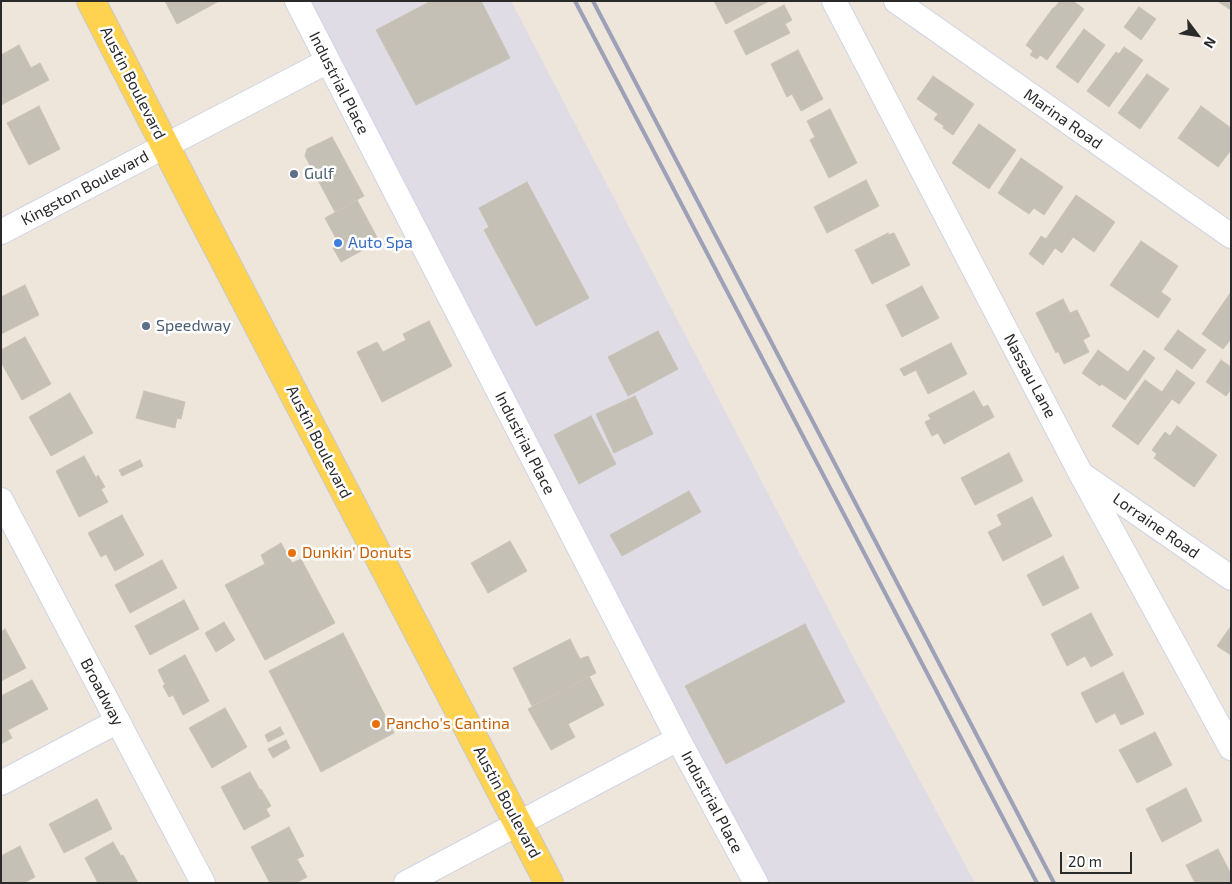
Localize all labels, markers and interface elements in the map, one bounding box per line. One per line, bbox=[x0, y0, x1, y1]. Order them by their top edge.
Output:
north arrow bbox=[1172, 10, 1222, 60]
street label: Austin Boulevard bbox=[96, 23, 170, 143]
street label: Industrial Place bbox=[305, 28, 373, 138]
text: N bbox=[1200, 34, 1220, 52]
street label: Marina Road bbox=[1020, 85, 1106, 153]
street label: Kingston Boulevard bbox=[18, 146, 152, 230]
place label: Gulf bbox=[304, 164, 334, 184]
marker: Gulf bbox=[288, 168, 300, 180]
place label: Auto Spa bbox=[348, 233, 413, 253]
marker: Auto Spa bbox=[332, 237, 344, 249]
place label: Speedway bbox=[156, 316, 231, 336]
marker: Speedway bbox=[140, 320, 152, 332]
street label: Nassau Lane bbox=[1000, 331, 1060, 421]
street label: Austin Boulevard bbox=[282, 382, 356, 502]
street label: Industrial Place bbox=[491, 388, 559, 498]
street label: Lorraine Road bbox=[1109, 489, 1203, 563]
place label: Dunkin' Donuts bbox=[302, 543, 412, 563]
marker: Dunkin' Donuts bbox=[286, 547, 298, 559]
street label: Broadway bbox=[76, 655, 128, 729]
place label: Pancho's Cantina bbox=[386, 714, 510, 734]
marker: Pancho's Cantina bbox=[370, 718, 382, 730]
street label: Austin Boulevard bbox=[469, 743, 545, 861]
street label: Industrial Place bbox=[677, 748, 747, 856]
scale bar bbox=[1062, 842, 1134, 874]
text: 20 m bbox=[1068, 852, 1102, 870]

